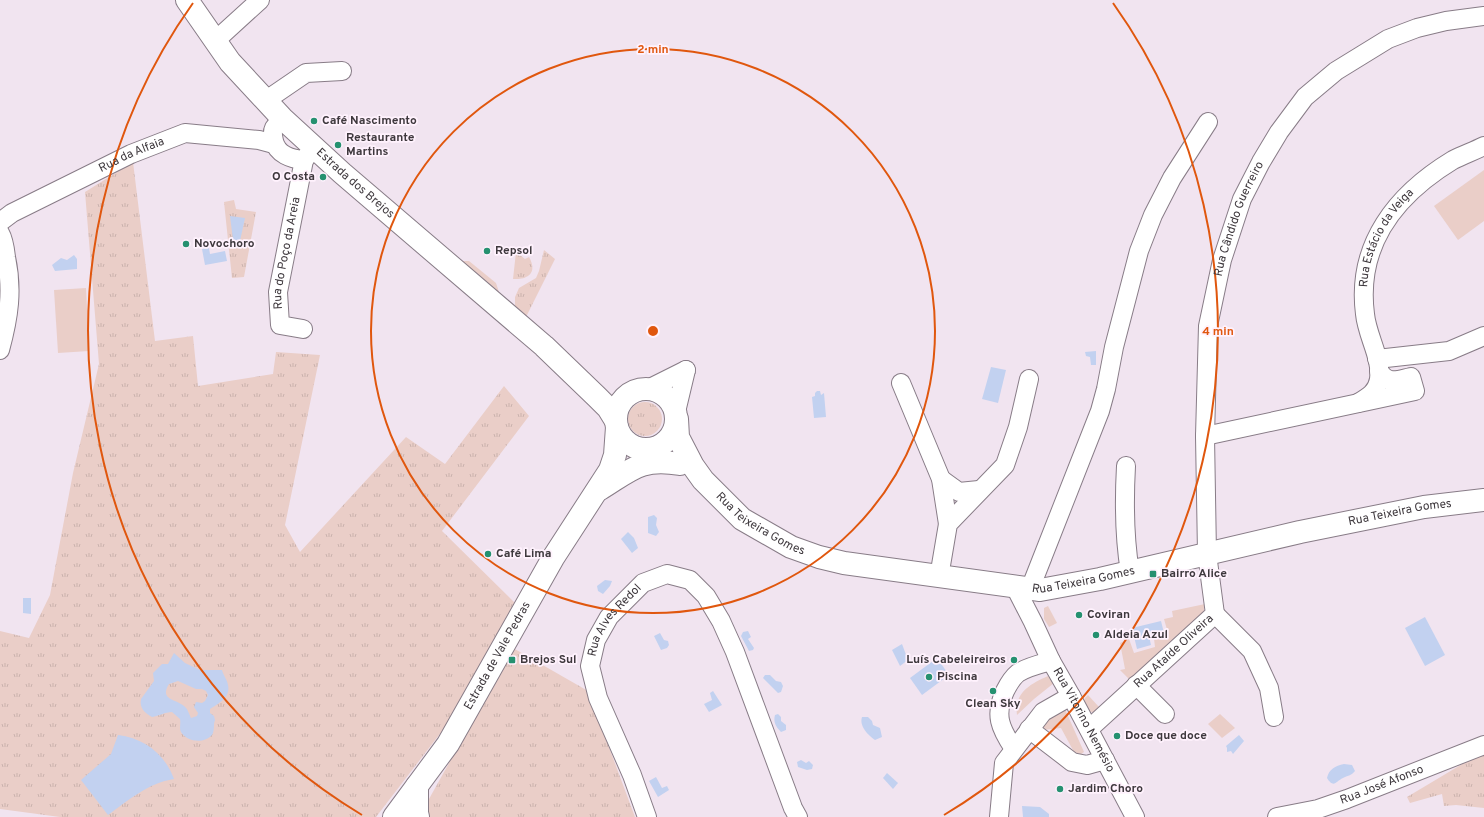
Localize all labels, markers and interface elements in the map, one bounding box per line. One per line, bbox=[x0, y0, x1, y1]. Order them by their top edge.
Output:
text: 2 min bbox=[637, 42, 669, 58]
place label: Café Nascimento bbox=[322, 113, 417, 129]
marker: Café Nascimento bbox=[309, 116, 319, 126]
place label: Restaurante Martins bbox=[346, 130, 415, 160]
street label: Rua da Alfaia bbox=[96, 134, 167, 177]
marker: Restaurante Martins bbox=[333, 140, 343, 150]
street label: Estrada dos Brejos bbox=[312, 145, 398, 222]
street label: Rua Cândido Guerreiro bbox=[1211, 158, 1268, 278]
place label: O Costa bbox=[272, 169, 315, 185]
marker: O Costa bbox=[318, 172, 328, 182]
street label: Rua Estácio da Veiga bbox=[1356, 185, 1417, 288]
street label: Rua do Poço da Areia bbox=[270, 196, 305, 310]
place label: Novochoro bbox=[194, 236, 255, 252]
marker: Novochoro bbox=[181, 239, 191, 249]
place label: Repsol bbox=[495, 243, 533, 259]
marker: Repsol bbox=[482, 246, 492, 256]
centre of rings bbox=[646, 324, 660, 338]
text: 4 min bbox=[1202, 324, 1234, 340]
street label: Rua Teixeira Gomes bbox=[712, 489, 807, 559]
street label: Rua Teixeira Gomes bbox=[1347, 496, 1453, 530]
place label: Café Lima bbox=[496, 546, 552, 562]
marker: Café Lima bbox=[483, 549, 493, 559]
street label: Rua Teixeira Gomes bbox=[1031, 563, 1137, 598]
place label: Bairro Alice bbox=[1161, 566, 1227, 582]
marker: Bairro Alice bbox=[1148, 569, 1158, 579]
street label: Rua Alves Redol bbox=[584, 581, 645, 658]
street label: Estrada de Vale Pedras bbox=[461, 599, 535, 713]
place label: Coviran bbox=[1087, 607, 1130, 623]
marker: Coviran bbox=[1074, 610, 1084, 620]
street label: Rua Ataíde Oliveira bbox=[1131, 611, 1217, 692]
place label: Aldeia Azul bbox=[1104, 627, 1168, 643]
marker: Aldeia Azul bbox=[1091, 630, 1101, 640]
place label: Brejos Sul bbox=[520, 652, 577, 668]
place label: Luís Cabeleireiros bbox=[906, 652, 1006, 668]
marker: Brejos Sul bbox=[507, 655, 517, 665]
marker: Luís Cabeleireiros bbox=[1009, 655, 1019, 665]
street label: Rua Vitorino Nemésio bbox=[1049, 665, 1118, 776]
place label: Piscina bbox=[937, 669, 978, 685]
marker: Piscina bbox=[924, 672, 934, 682]
marker: Clean Sky bbox=[988, 686, 998, 696]
place label: Clean Sky bbox=[965, 696, 1021, 712]
place label: Doce que doce bbox=[1125, 728, 1207, 744]
marker: Doce que doce bbox=[1112, 731, 1122, 741]
street label: Rua José Afonso bbox=[1338, 761, 1426, 809]
place label: Jardim Choro bbox=[1068, 781, 1143, 797]
marker: Jardim Choro bbox=[1055, 784, 1065, 794]

